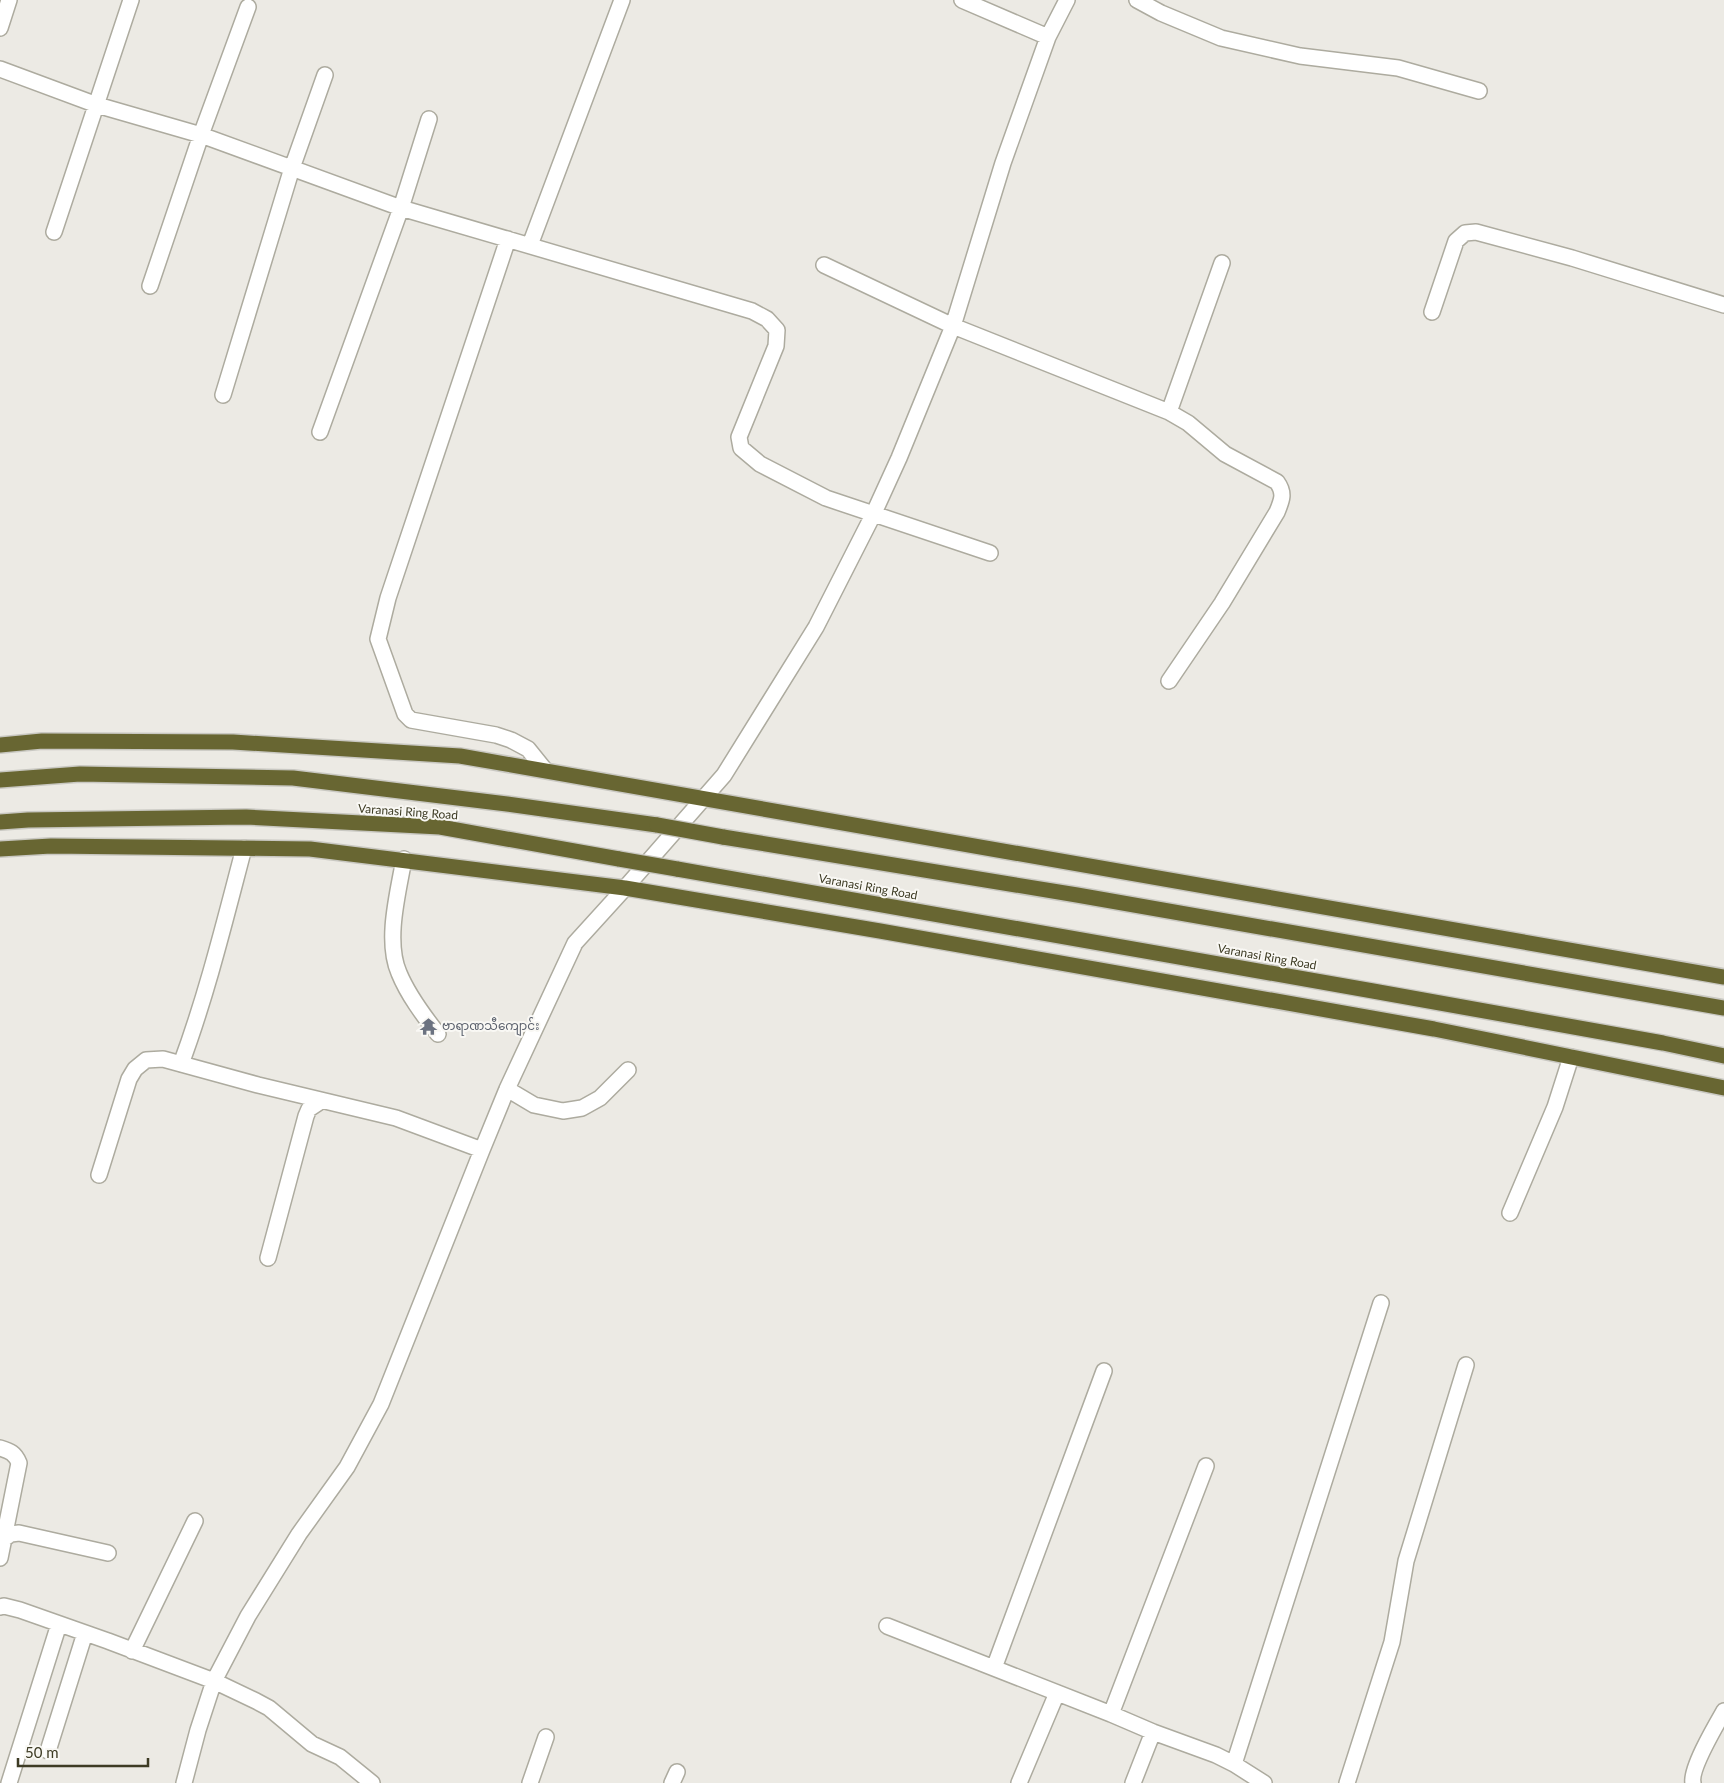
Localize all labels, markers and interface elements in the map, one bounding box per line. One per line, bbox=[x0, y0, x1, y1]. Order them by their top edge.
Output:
street label: Varanasi Ring Road bbox=[358, 801, 459, 822]
street label: Varanasi Ring Road bbox=[817, 870, 919, 903]
street label: Varanasi Ring Road bbox=[1216, 940, 1318, 973]
temple icon: ဗာရာဏသီကျောင်း bbox=[418, 1016, 438, 1036]
place label: ဗာရာဏသီကျောင်း bbox=[442, 1017, 539, 1036]
scale bar bbox=[18, 1736, 148, 1768]
text: 50 m bbox=[25, 1743, 59, 1761]

